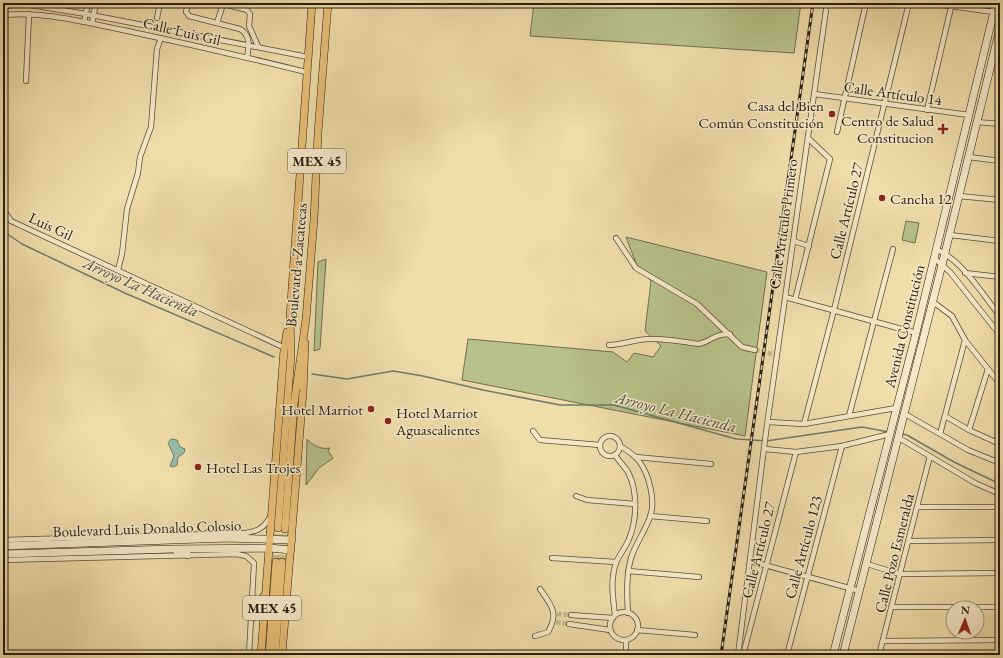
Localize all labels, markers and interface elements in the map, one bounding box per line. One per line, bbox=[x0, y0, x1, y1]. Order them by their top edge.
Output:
street label: Calle Luis Gil bbox=[141, 13, 223, 49]
street label: Calle Artículo 14 bbox=[843, 77, 944, 109]
place label: Casa del Bien Común Constitución bbox=[698, 96, 824, 132]
marker: Casa del Bien Común Constitución bbox=[827, 109, 837, 119]
place label: Centro de Salud Constitucion bbox=[841, 111, 934, 147]
marker: Centro de Salud Constitucion bbox=[937, 123, 949, 135]
road number: MEX 45 bbox=[288, 149, 346, 173]
street label: Calle Artículo Primero bbox=[764, 158, 802, 290]
street label: Calle Artículo 27 bbox=[825, 160, 867, 261]
place label: Cancha 12 bbox=[890, 189, 953, 208]
marker: Cancha 12 bbox=[877, 193, 887, 203]
street label: Boulevard a Zacatecas bbox=[281, 202, 311, 328]
street label: Luis Gil bbox=[26, 208, 76, 245]
water label: Arroyo La Hacienda bbox=[79, 252, 202, 322]
street label: Avenida Constitución bbox=[879, 262, 929, 391]
water label: Arroyo La Hacienda bbox=[612, 387, 739, 437]
place label: Hotel Marriot bbox=[281, 400, 363, 419]
place label: Hotel Marriot Aguascalientes bbox=[395, 403, 480, 439]
marker: Hotel Marriot bbox=[366, 404, 376, 414]
marker: Hotel Marriot Aguascalientes bbox=[383, 416, 393, 426]
place label: Hotel Las Trojes bbox=[206, 458, 301, 477]
marker: Hotel Las Trojes bbox=[193, 462, 203, 472]
street label: Calle Pozo Esmeralda bbox=[870, 491, 918, 615]
street label: Calle Artículo 123 bbox=[780, 493, 826, 601]
street label: Calle Artículo 27 bbox=[737, 499, 779, 600]
street label: Boulevard Luis Donaldo Colosio bbox=[52, 515, 242, 541]
road number: MEX 45 bbox=[243, 596, 301, 620]
north arrow bbox=[945, 600, 985, 640]
text: N bbox=[961, 603, 970, 617]

